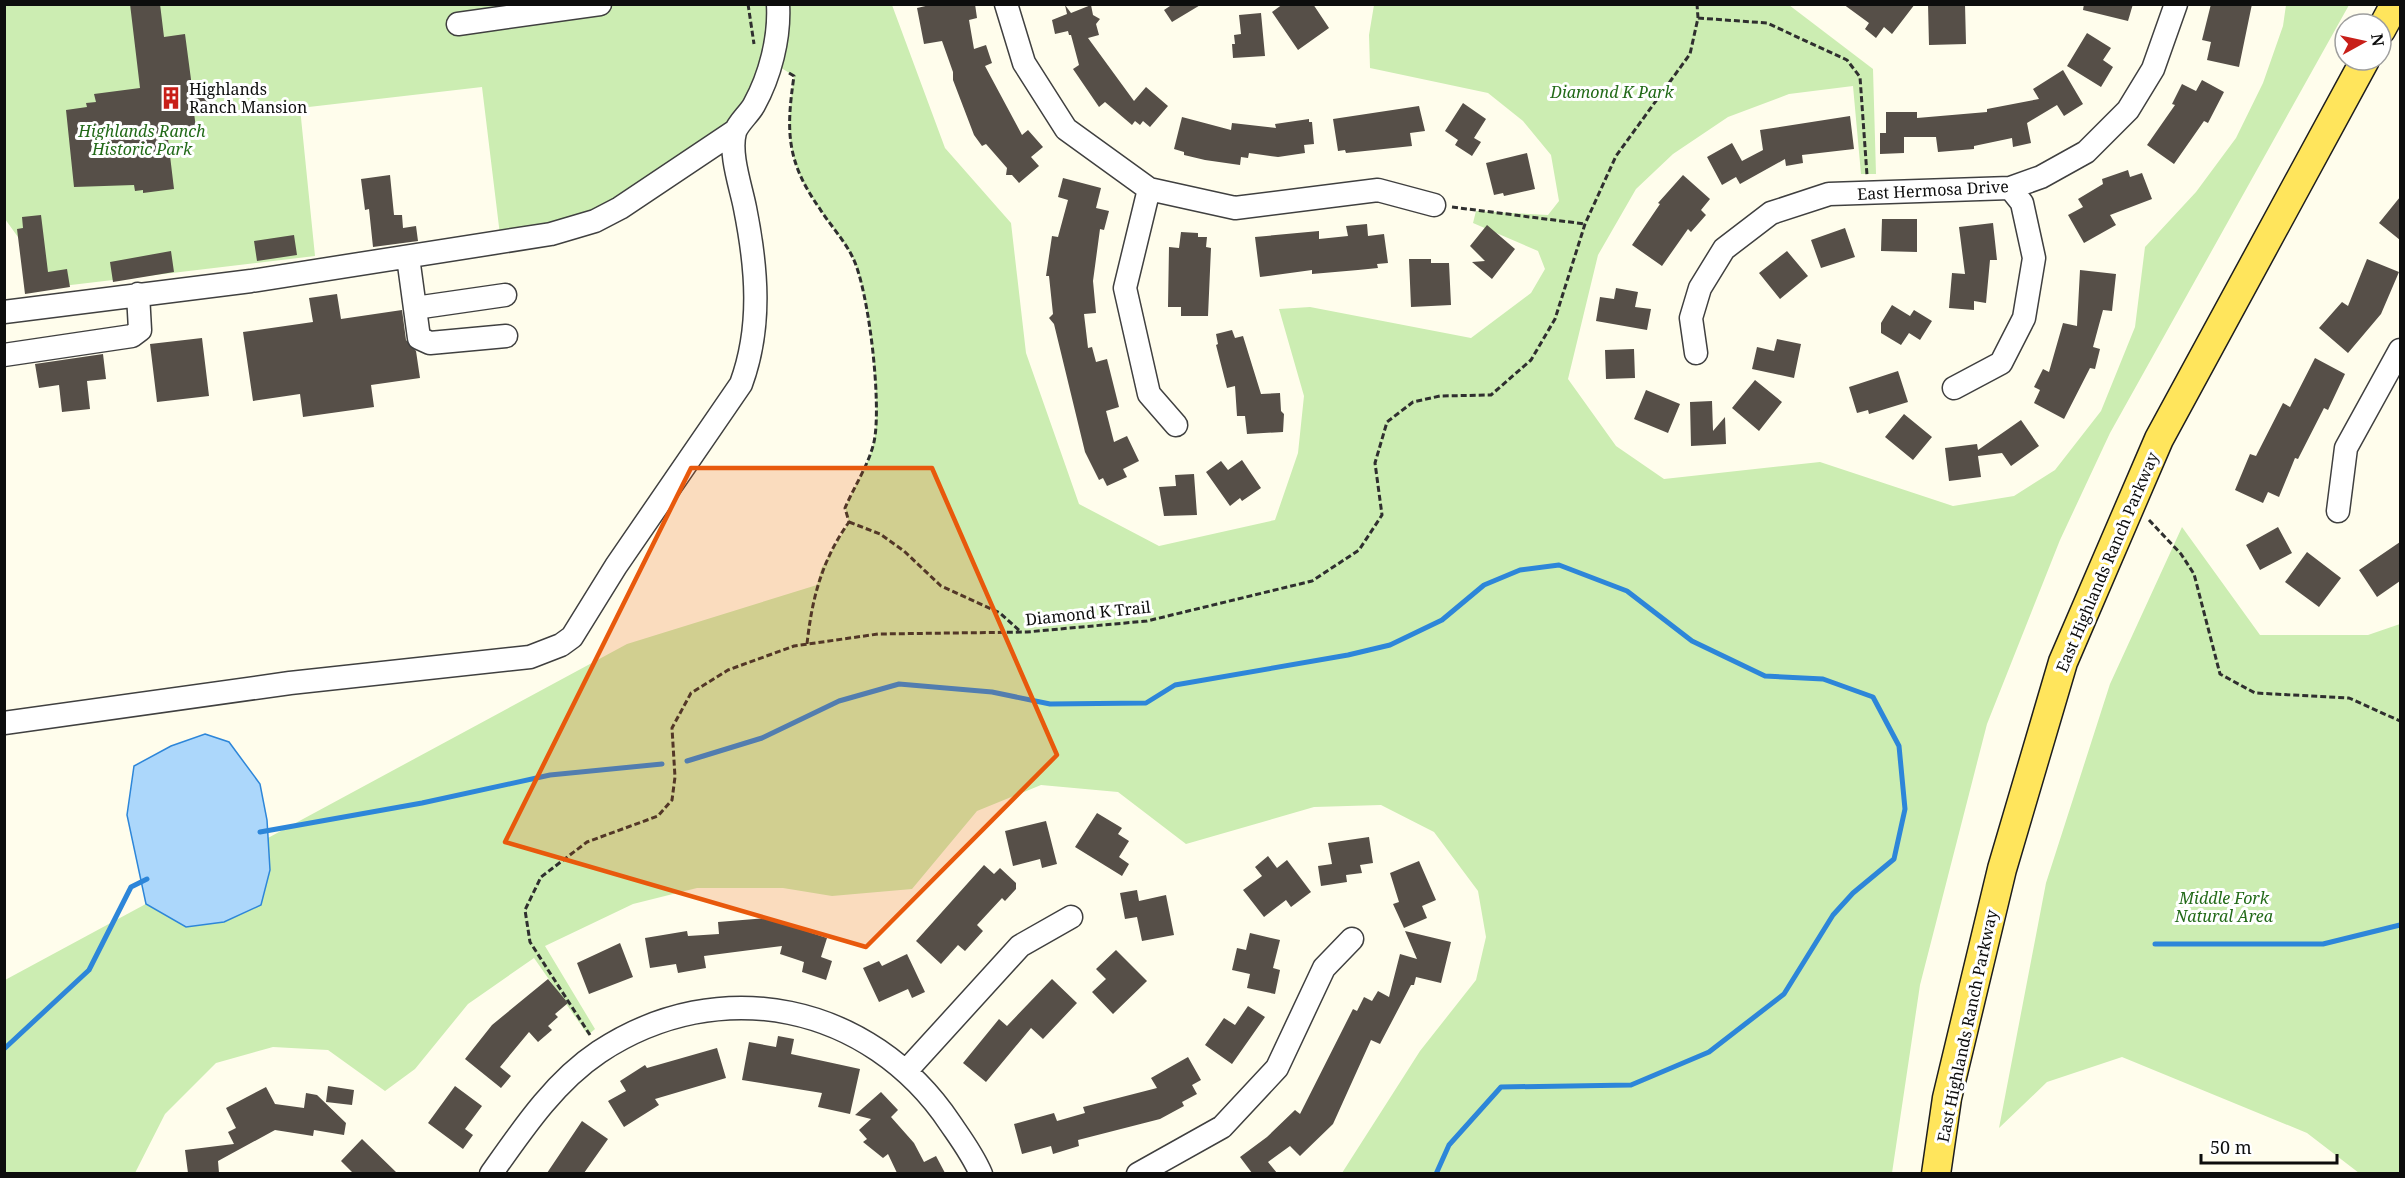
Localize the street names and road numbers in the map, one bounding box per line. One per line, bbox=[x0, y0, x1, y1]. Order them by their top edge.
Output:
street label: East Hermosa Drive bbox=[1857, 175, 2009, 205]
street label: East Highlands Ranch Parkway bbox=[2051, 448, 2164, 675]
street label: Diamond K Trail bbox=[1024, 595, 1152, 631]
street label: East Highlands Ranch Parkway bbox=[1932, 907, 2003, 1144]

